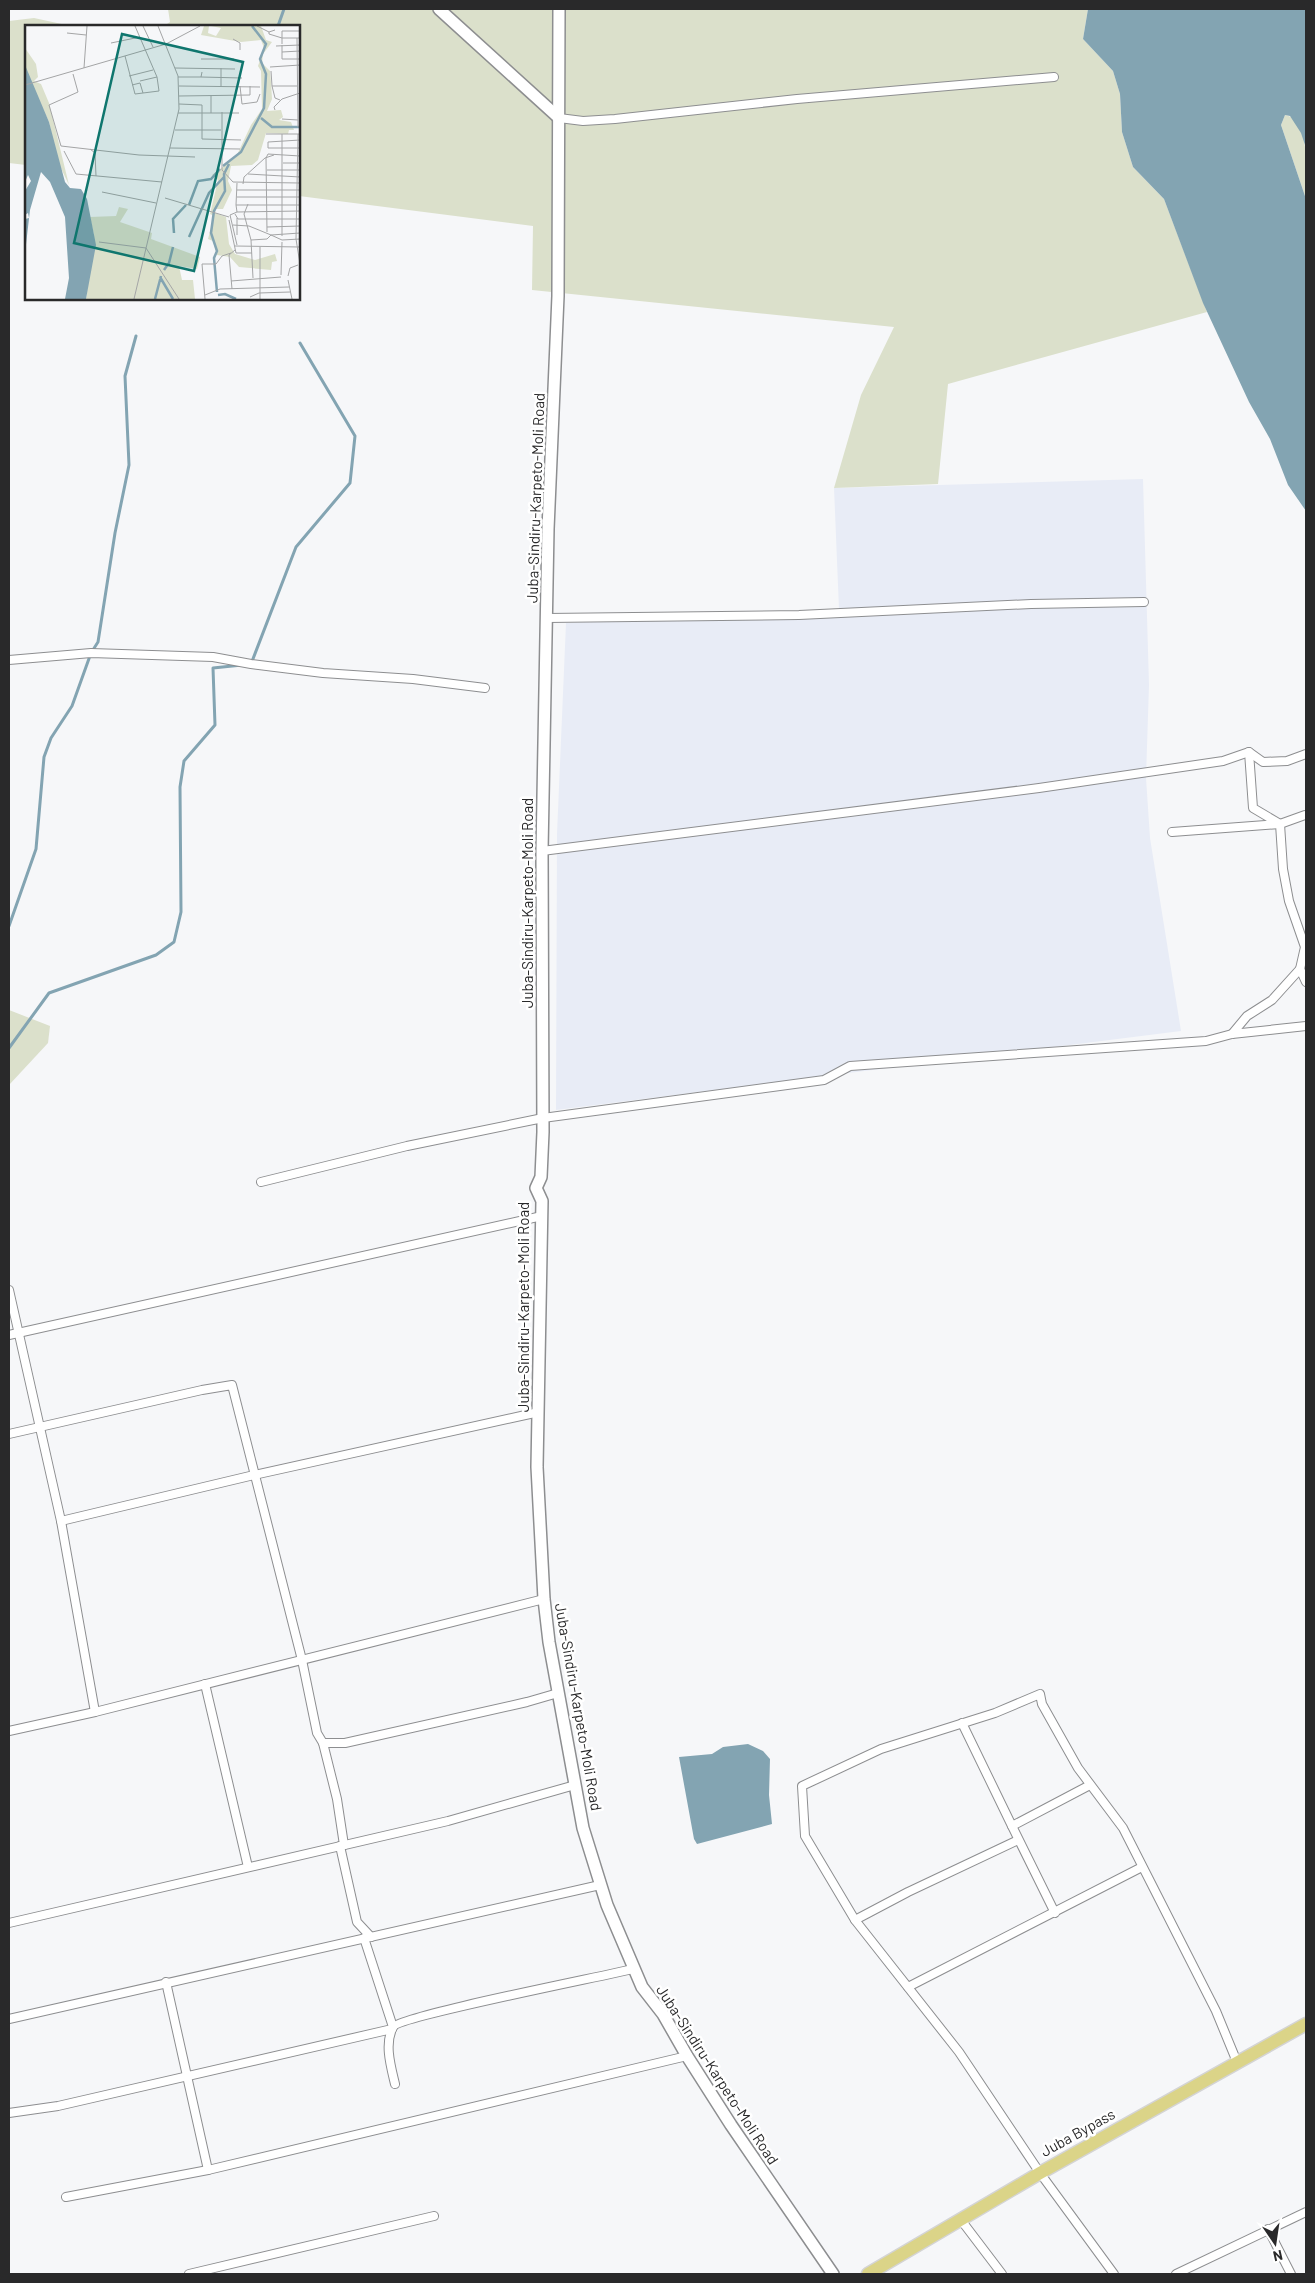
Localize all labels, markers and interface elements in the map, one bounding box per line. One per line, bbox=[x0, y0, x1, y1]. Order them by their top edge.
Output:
inset map bbox=[25, 25, 300, 300]
street label: Juba-Sindiru-Karpeto-Moli Road bbox=[522, 392, 548, 603]
street label: Juba-Sindiru-Karpeto-Moli Road bbox=[518, 798, 536, 1008]
street label: Juba-Sindiru-Karpeto-Moli Road bbox=[514, 1202, 532, 1412]
street label: Juba-Sindiru-Karpeto-Moli Road bbox=[552, 1602, 606, 1812]
street label: Juba-Sindiru-Karpeto-Moli Road bbox=[653, 1981, 783, 2168]
street label: Juba Bypass bbox=[1037, 2104, 1118, 2160]
north arrow bbox=[1250, 2218, 1300, 2268]
text: N bbox=[1272, 2247, 1284, 2265]

